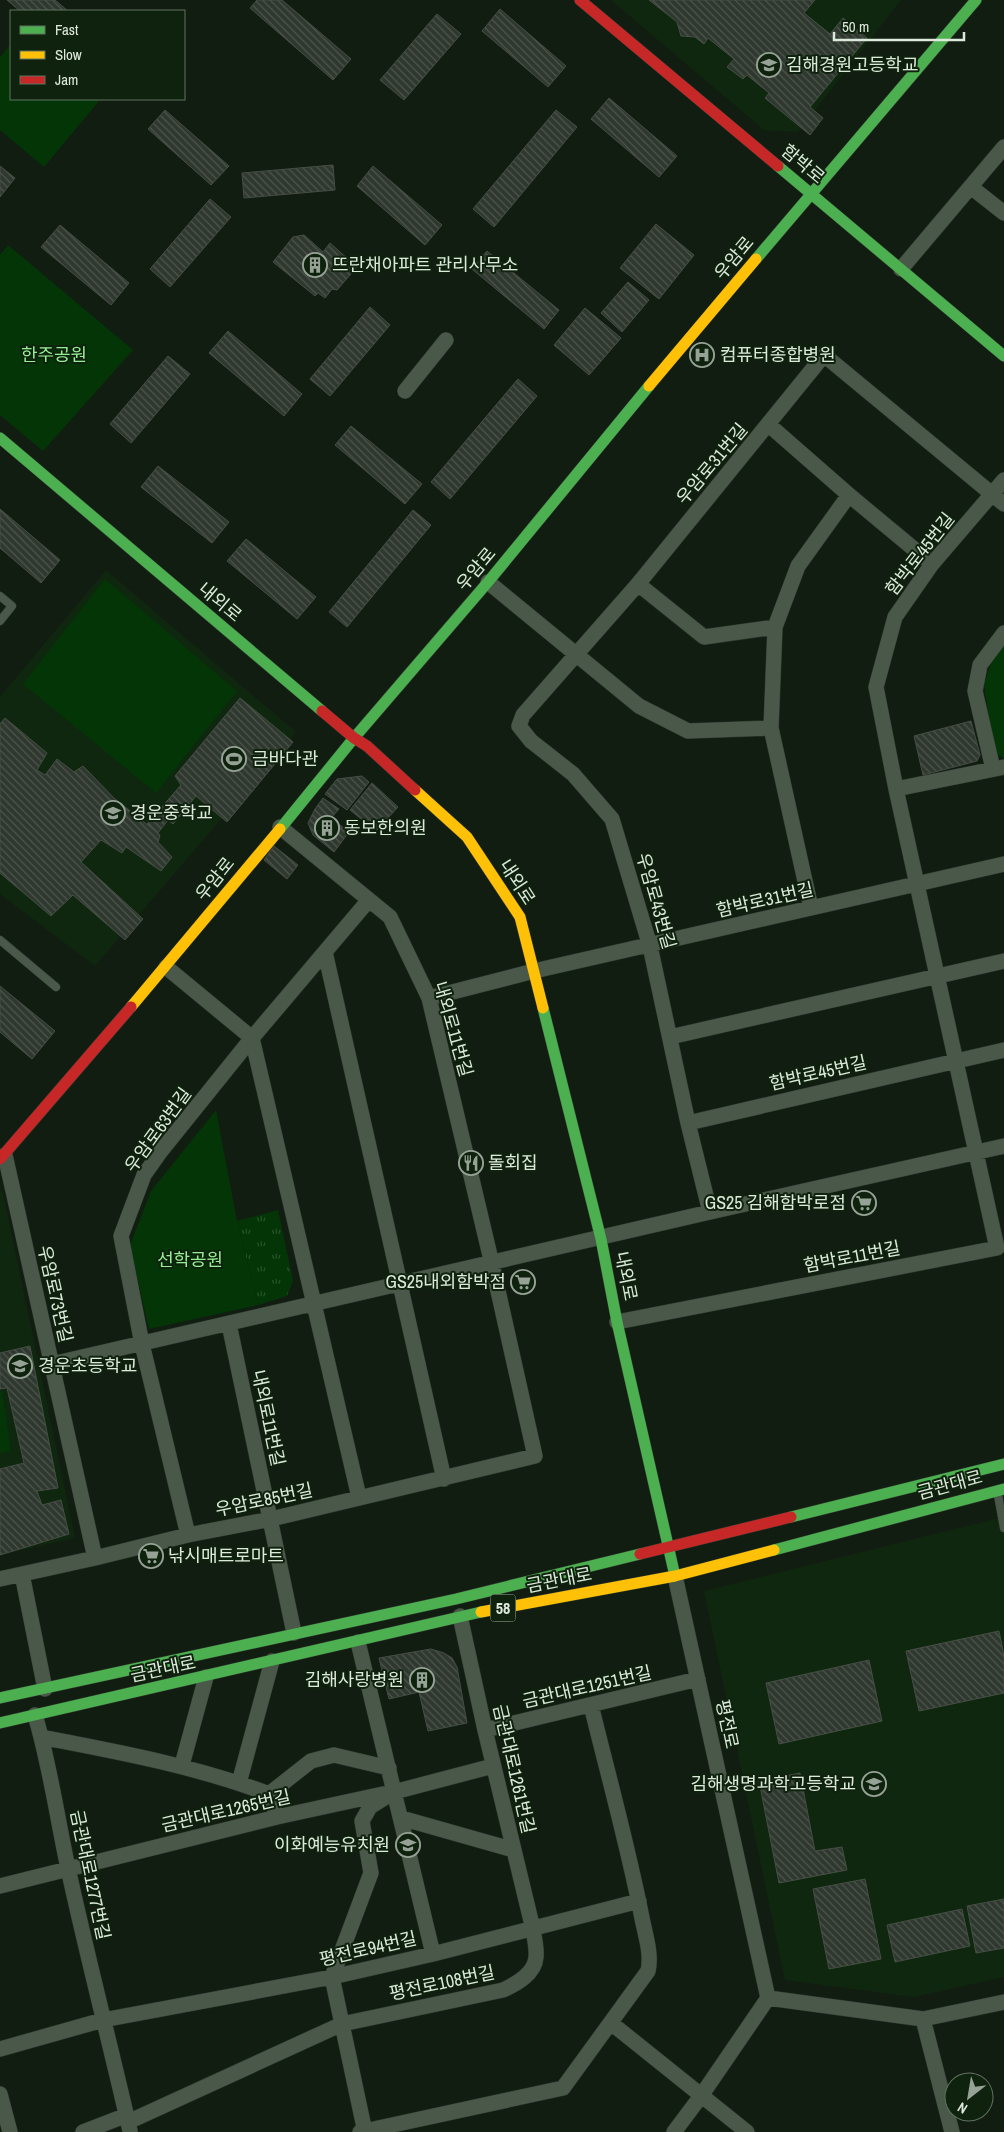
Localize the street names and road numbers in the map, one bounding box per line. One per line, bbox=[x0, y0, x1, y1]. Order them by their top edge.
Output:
street label: 함박로 bbox=[776, 138, 830, 189]
street label: 우암로 bbox=[708, 231, 759, 285]
street label: 우암로31번길 bbox=[670, 418, 753, 510]
street label: 함박로45번길 bbox=[879, 507, 960, 600]
street label: 우암로 bbox=[450, 542, 501, 596]
street label: 내외로 bbox=[193, 576, 247, 627]
street label: 우암로43번길 bbox=[631, 850, 682, 952]
street label: 우암로 bbox=[189, 852, 240, 906]
street label: 내외로 bbox=[493, 854, 541, 909]
street label: 함박로31번길 bbox=[714, 876, 816, 923]
street label: 내외로11번길 bbox=[428, 978, 479, 1079]
street label: 함박로45번길 bbox=[767, 1049, 869, 1096]
street label: 우암로63번길 bbox=[118, 1082, 197, 1177]
street label: 함박로11번길 bbox=[801, 1235, 902, 1278]
street label: 우암로73번길 bbox=[32, 1243, 79, 1345]
street label: 내외로 bbox=[609, 1249, 644, 1303]
street label: 내외로11번길 bbox=[246, 1367, 291, 1468]
street label: 금관대로 bbox=[915, 1464, 985, 1505]
street label: 우암로85번길 bbox=[213, 1477, 315, 1522]
street label: 금관대로 bbox=[524, 1561, 594, 1598]
road number: 58 bbox=[490, 1595, 516, 1622]
street label: 금관대로 bbox=[128, 1649, 198, 1688]
street label: 금관대로1251번길 bbox=[520, 1659, 654, 1714]
street label: 평전로 bbox=[710, 1697, 745, 1751]
street label: 금관대로1261번길 bbox=[487, 1702, 542, 1836]
street label: 금관대로1265번길 bbox=[159, 1783, 293, 1838]
street label: 금관대로1277번길 bbox=[65, 1808, 116, 1942]
street label: 평전로94번길 bbox=[317, 1925, 419, 1972]
street label: 평전로108번길 bbox=[387, 1959, 497, 2006]

